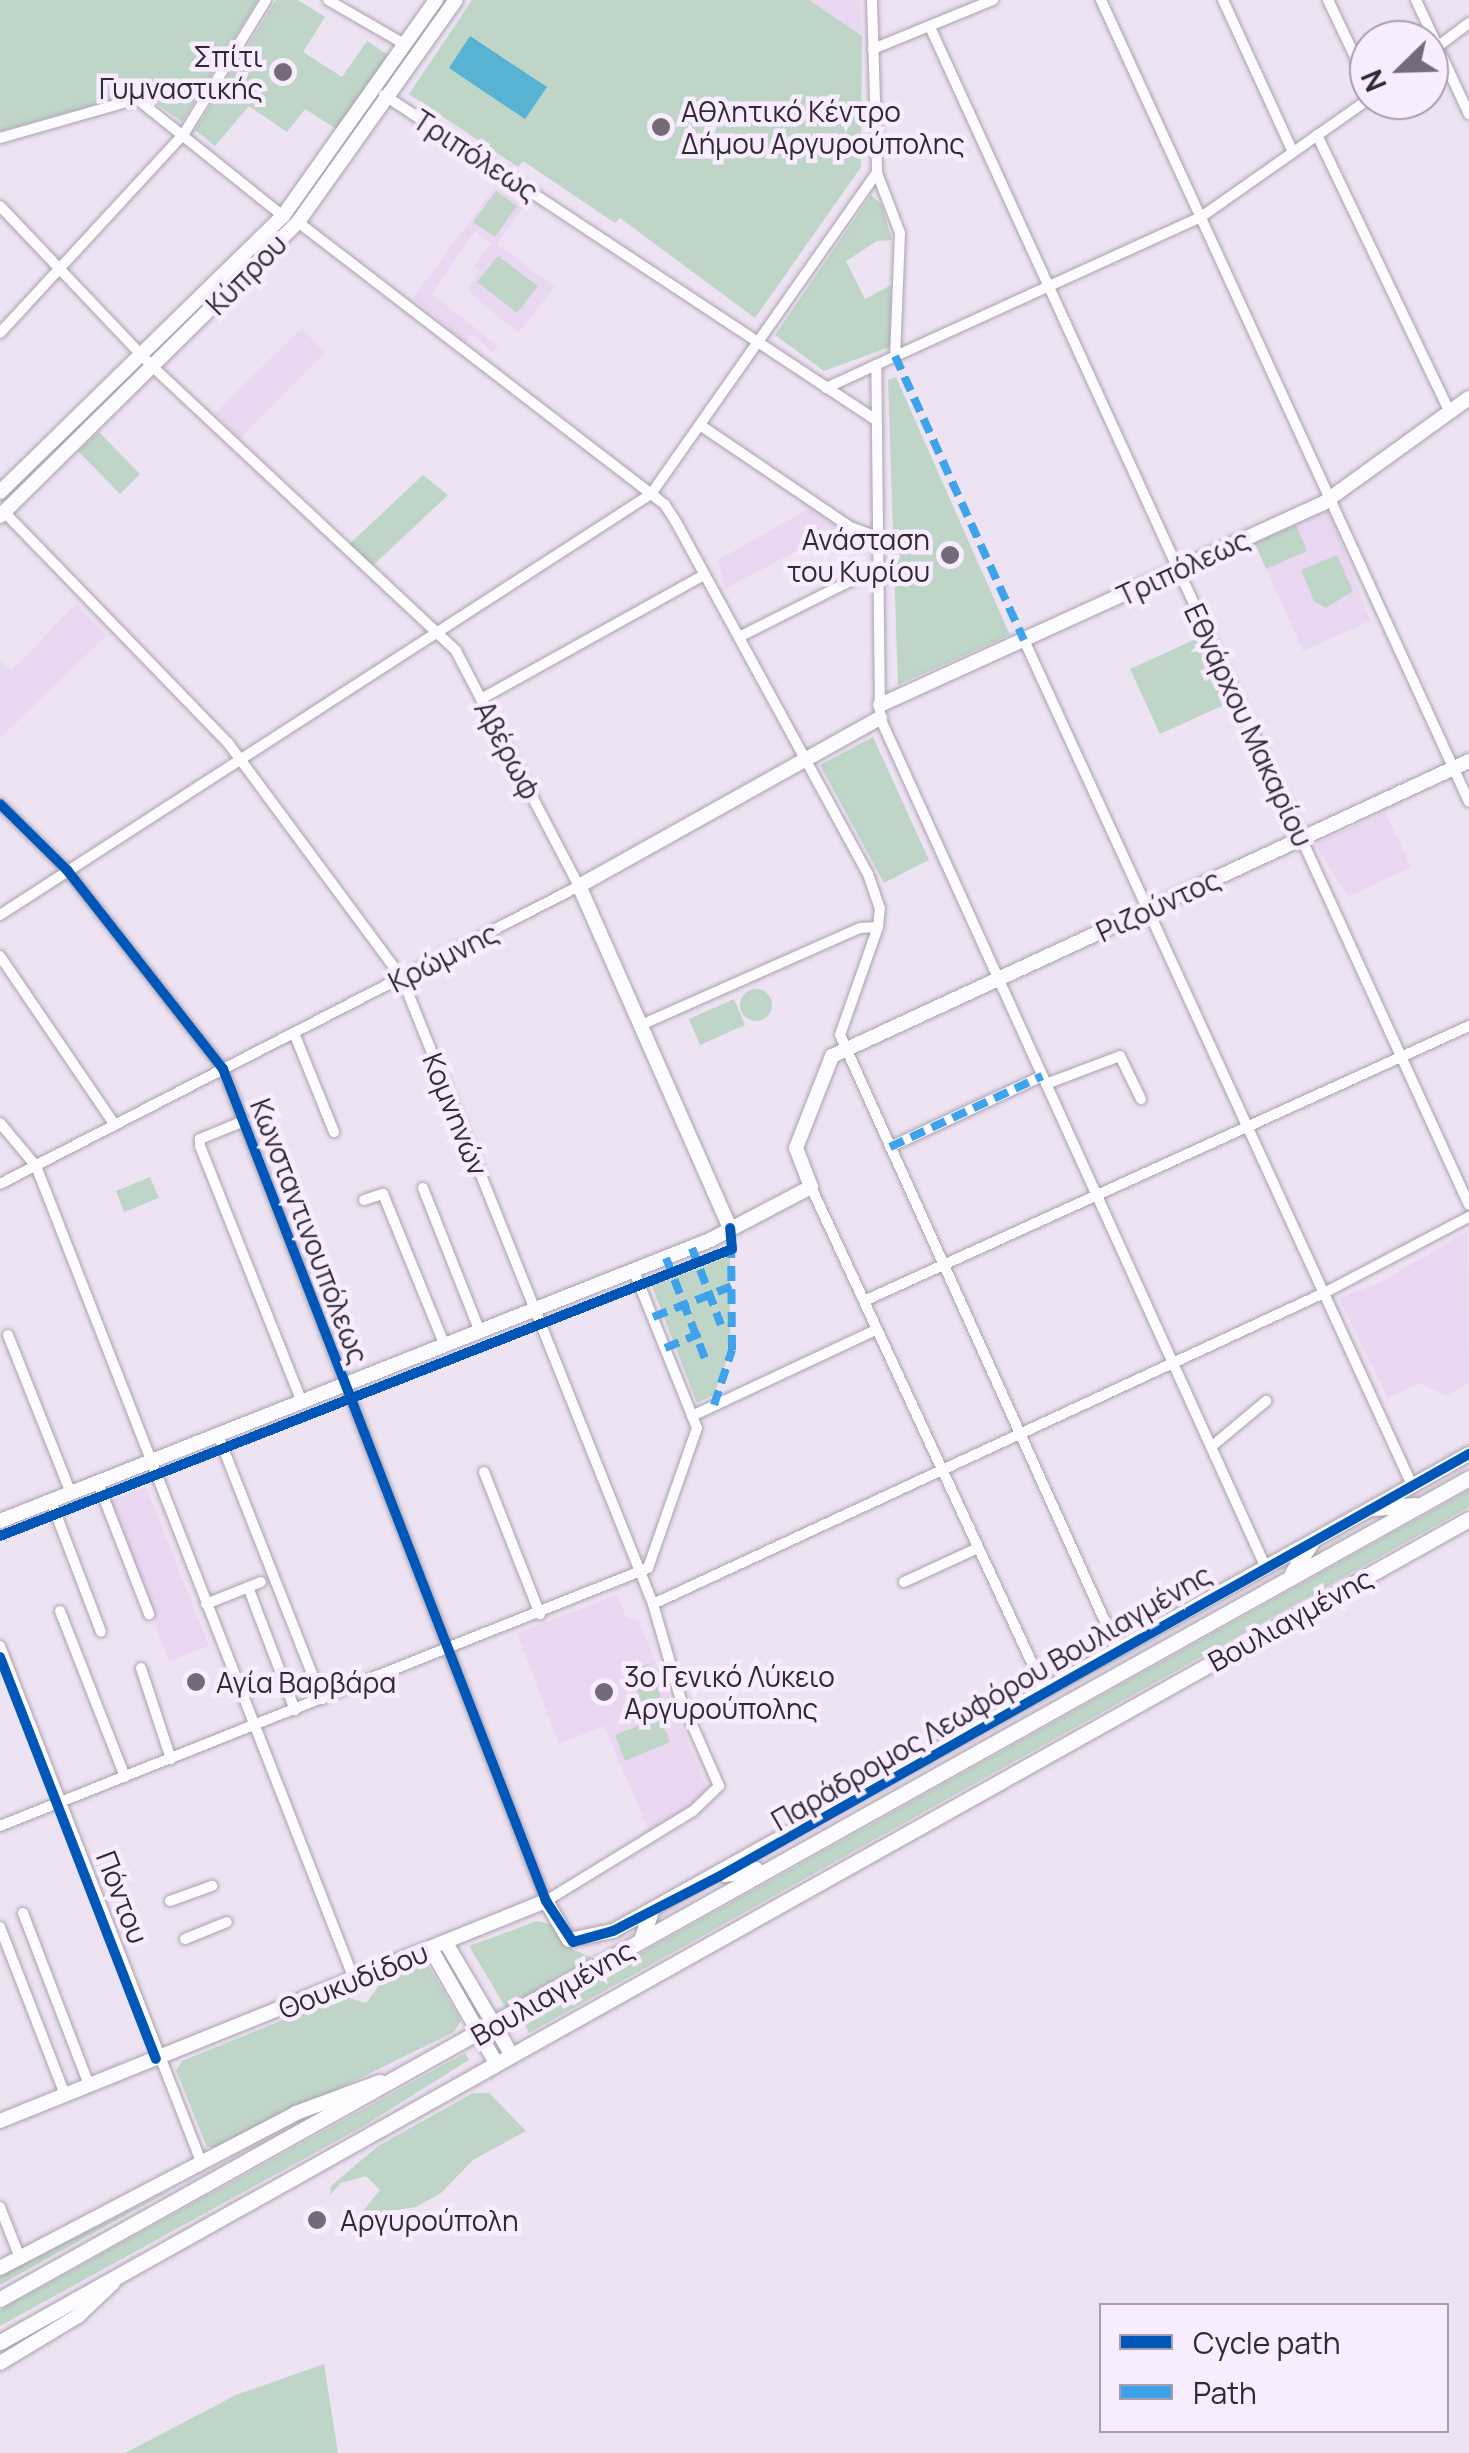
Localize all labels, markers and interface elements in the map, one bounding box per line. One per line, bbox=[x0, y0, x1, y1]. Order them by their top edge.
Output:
north arrow bbox=[1349, 20, 1449, 120]
place label: Σπίτι Γυμναστικής bbox=[99, 39, 263, 105]
marker: Σπίτι Γυμναστικής bbox=[272, 61, 294, 83]
text: N bbox=[1352, 64, 1395, 98]
place label: Αθλητικό Κέντρο Δήμου Αργυρούπολης bbox=[681, 94, 965, 160]
street label: Τριπόλεως bbox=[407, 102, 545, 208]
marker: Αθλητικό Κέντρο Δήμου Αργυρούπολης bbox=[650, 116, 672, 138]
street label: Κύπρου bbox=[199, 227, 293, 321]
place label: Ανάσταση του Κυρίου bbox=[787, 522, 930, 588]
street label: Τριπόλεως bbox=[1112, 522, 1254, 612]
marker: Ανάσταση του Κυρίου bbox=[939, 544, 961, 566]
street label: Εθνάρχου Μακαρίου bbox=[1178, 598, 1320, 852]
street label: Αβέρωφ bbox=[468, 695, 548, 805]
street label: Ριζούντος bbox=[1091, 862, 1225, 948]
street label: Κρώμνης bbox=[383, 915, 503, 999]
street label: Κομνηνών bbox=[416, 1048, 496, 1180]
street label: Κωνσταντινουπόλεως bbox=[244, 1094, 376, 1368]
street label: Παράδρομος Λεωφόρου Βουλιαγμένης bbox=[765, 1557, 1217, 1837]
street label: Βουλιαγμένης bbox=[1202, 1560, 1378, 1678]
place label: 3ο Γενικό Λύκειο Αργυρούπολης bbox=[624, 1659, 835, 1725]
place label: Αγία Βαρβάρα bbox=[216, 1665, 396, 1699]
marker: Αγία Βαρβάρα bbox=[185, 1671, 207, 1693]
marker: 3ο Γενικό Λύκειο Αργυρούπολης bbox=[593, 1681, 615, 1703]
street label: Πόντου bbox=[90, 1846, 156, 1948]
street label: Βουλιαγμένης bbox=[465, 1932, 639, 2052]
street label: Θουκυδίδου bbox=[273, 1935, 433, 2025]
place label: Αργυρούπολη bbox=[340, 2203, 519, 2237]
marker: Αργυρούπολη bbox=[304, 2207, 330, 2233]
legend bbox=[1099, 2303, 1449, 2433]
text: Cycle path bbox=[1193, 2322, 1341, 2363]
text: Path bbox=[1193, 2372, 1257, 2413]

